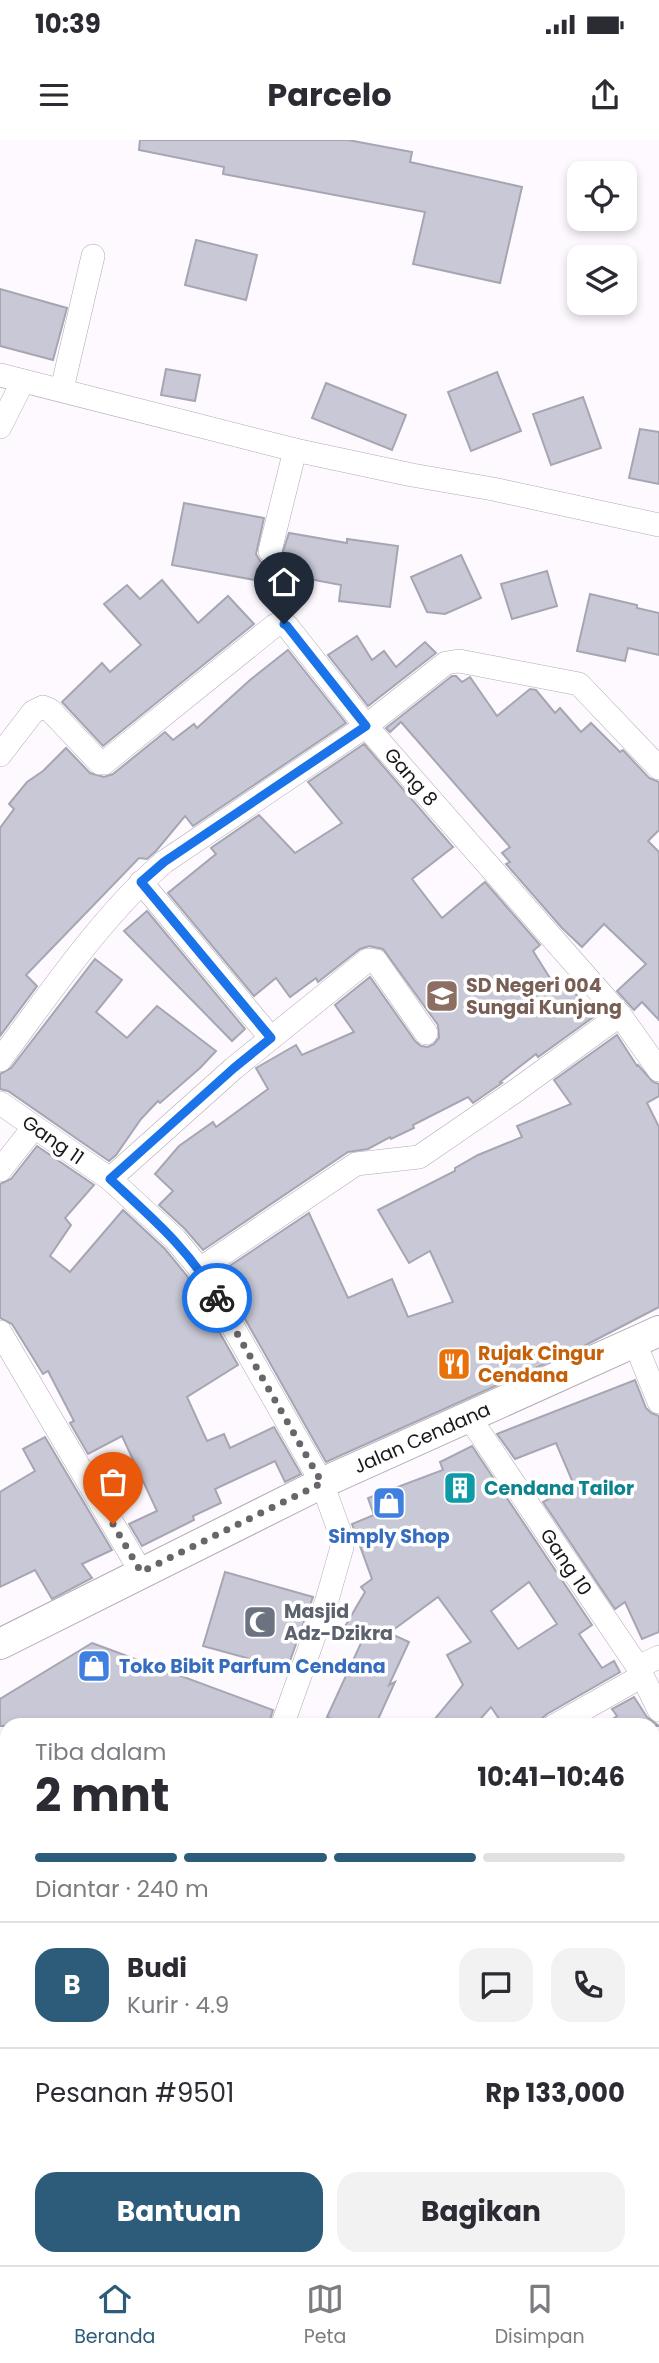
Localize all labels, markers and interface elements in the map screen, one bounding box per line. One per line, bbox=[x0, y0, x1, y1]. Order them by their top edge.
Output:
text: 10:39 bbox=[35, 6, 101, 42]
text: Parcelo bbox=[267, 72, 392, 117]
icon: menu bbox=[35, 76, 73, 114]
icon: share bbox=[586, 76, 624, 114]
map controls bbox=[567, 161, 637, 315]
button: locate bbox=[567, 161, 637, 231]
button: layers bbox=[567, 245, 637, 315]
pin bbox=[254, 552, 314, 624]
icon: home bbox=[265, 563, 303, 601]
street label: Gang 8 bbox=[378, 742, 444, 812]
place label: SD Negeri 004 Sungai Kunjang bbox=[466, 972, 622, 1021]
school or university icon: SD Negeri 004 Sungai Kunjang bbox=[423, 977, 461, 1015]
street label: Gang 11 bbox=[17, 1109, 89, 1171]
courier bbox=[182, 1263, 252, 1333]
icon: bike bbox=[198, 1279, 236, 1317]
place label: Rujak Cingur Cendana bbox=[478, 1340, 604, 1389]
restaurant icon: Rujak Cingur Cendana bbox=[435, 1345, 473, 1383]
street label: Jalan Cendana bbox=[349, 1396, 495, 1480]
pin bbox=[83, 1452, 143, 1524]
icon: bag bbox=[94, 1463, 132, 1501]
building icon: Cendana Tailor bbox=[441, 1469, 479, 1507]
place label: Cendana Tailor bbox=[484, 1475, 634, 1502]
shop icon: Simply Shop bbox=[370, 1484, 408, 1522]
place label: Simply Shop bbox=[328, 1523, 450, 1550]
street label: Gang 10 bbox=[534, 1523, 598, 1601]
place label: Masjid Adz-Dzikra bbox=[284, 1598, 393, 1647]
mosque icon: Masjid Adz-Dzikra bbox=[241, 1603, 279, 1641]
shop icon: Toko Bibit Parfum Cendana bbox=[75, 1647, 113, 1685]
place label: Toko Bibit Parfum Cendana bbox=[119, 1653, 386, 1680]
text: Tiba dalam bbox=[35, 1736, 166, 1768]
text: 10:41–10:46 bbox=[477, 1759, 625, 1795]
text: 2 mnt bbox=[35, 1763, 169, 1827]
text: Diantar · 240 m bbox=[35, 1873, 209, 1905]
button: chat bbox=[459, 1948, 533, 2022]
button: phone bbox=[551, 1948, 625, 2022]
text: Budi bbox=[127, 1950, 187, 1986]
text: B bbox=[63, 1967, 81, 2003]
text: Kurir · 4.9 bbox=[127, 1989, 229, 2021]
text: Pesanan #9501 bbox=[35, 2075, 234, 2111]
text: Rp 133,000 bbox=[485, 2075, 625, 2111]
button: Bantuan bbox=[35, 2172, 323, 2252]
button: Bagikan bbox=[337, 2172, 625, 2252]
tab: Beranda bbox=[74, 2280, 155, 2351]
tab: Peta bbox=[304, 2280, 346, 2351]
tab: Disimpan bbox=[495, 2280, 585, 2351]

